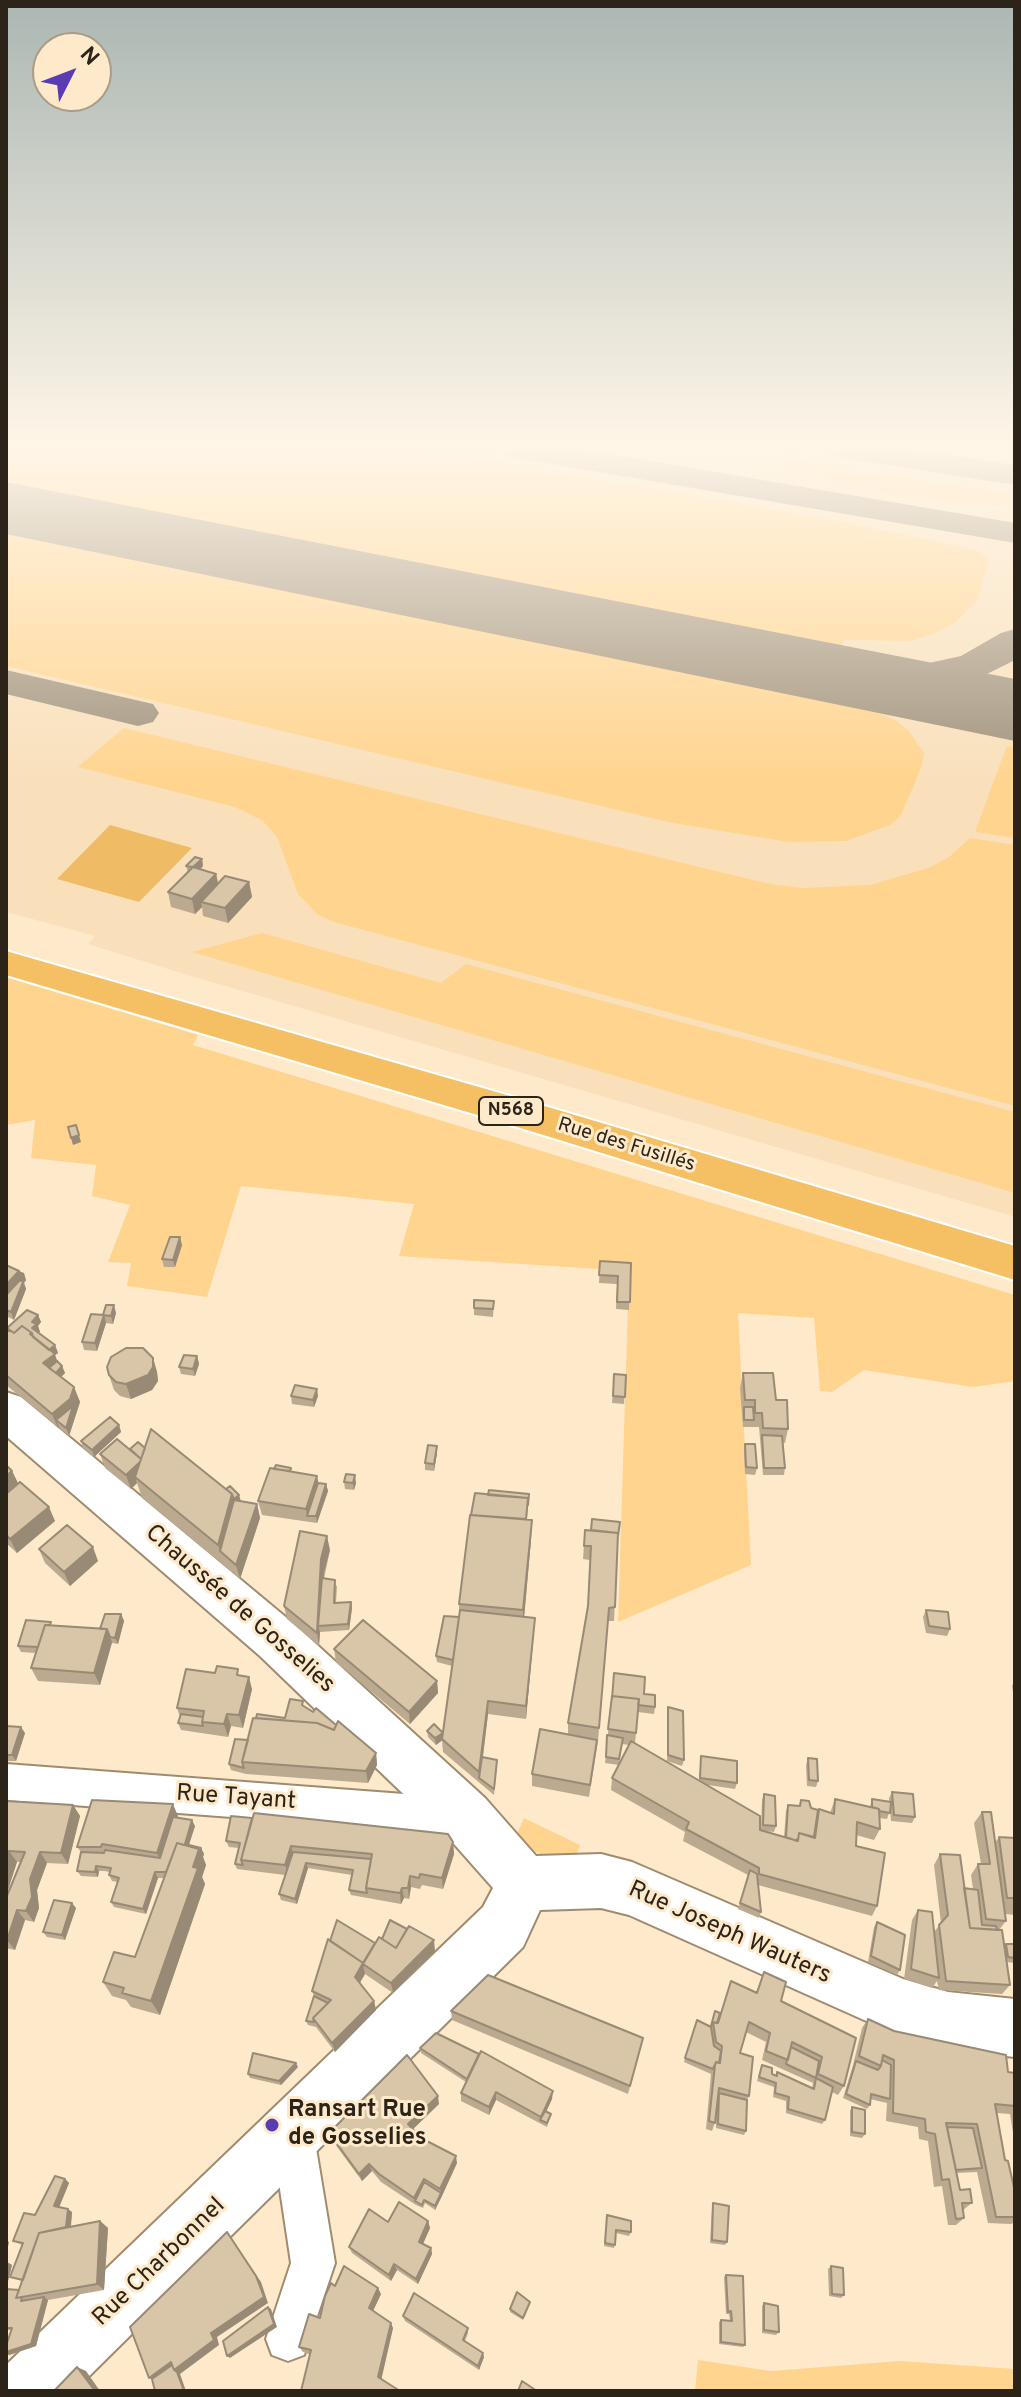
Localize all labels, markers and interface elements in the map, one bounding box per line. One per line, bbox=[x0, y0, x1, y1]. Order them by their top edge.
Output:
north arrow bbox=[32, 32, 112, 112]
text: N bbox=[73, 42, 104, 72]
road number: N568 bbox=[479, 1097, 543, 1125]
street label: Rue des Fusillés bbox=[554, 1114, 698, 1178]
street label: Chaussée de Gosselies bbox=[138, 1520, 340, 1700]
street label: Rue Tayant bbox=[175, 1780, 297, 1818]
street label: Rue Joseph Wauters bbox=[623, 1876, 835, 1992]
place label: Ransart Rue de Gosselies bbox=[288, 2097, 426, 2153]
marker: Ransart Rue de Gosselies bbox=[263, 2116, 281, 2134]
street label: Rue Charbonnel bbox=[88, 2193, 232, 2333]

